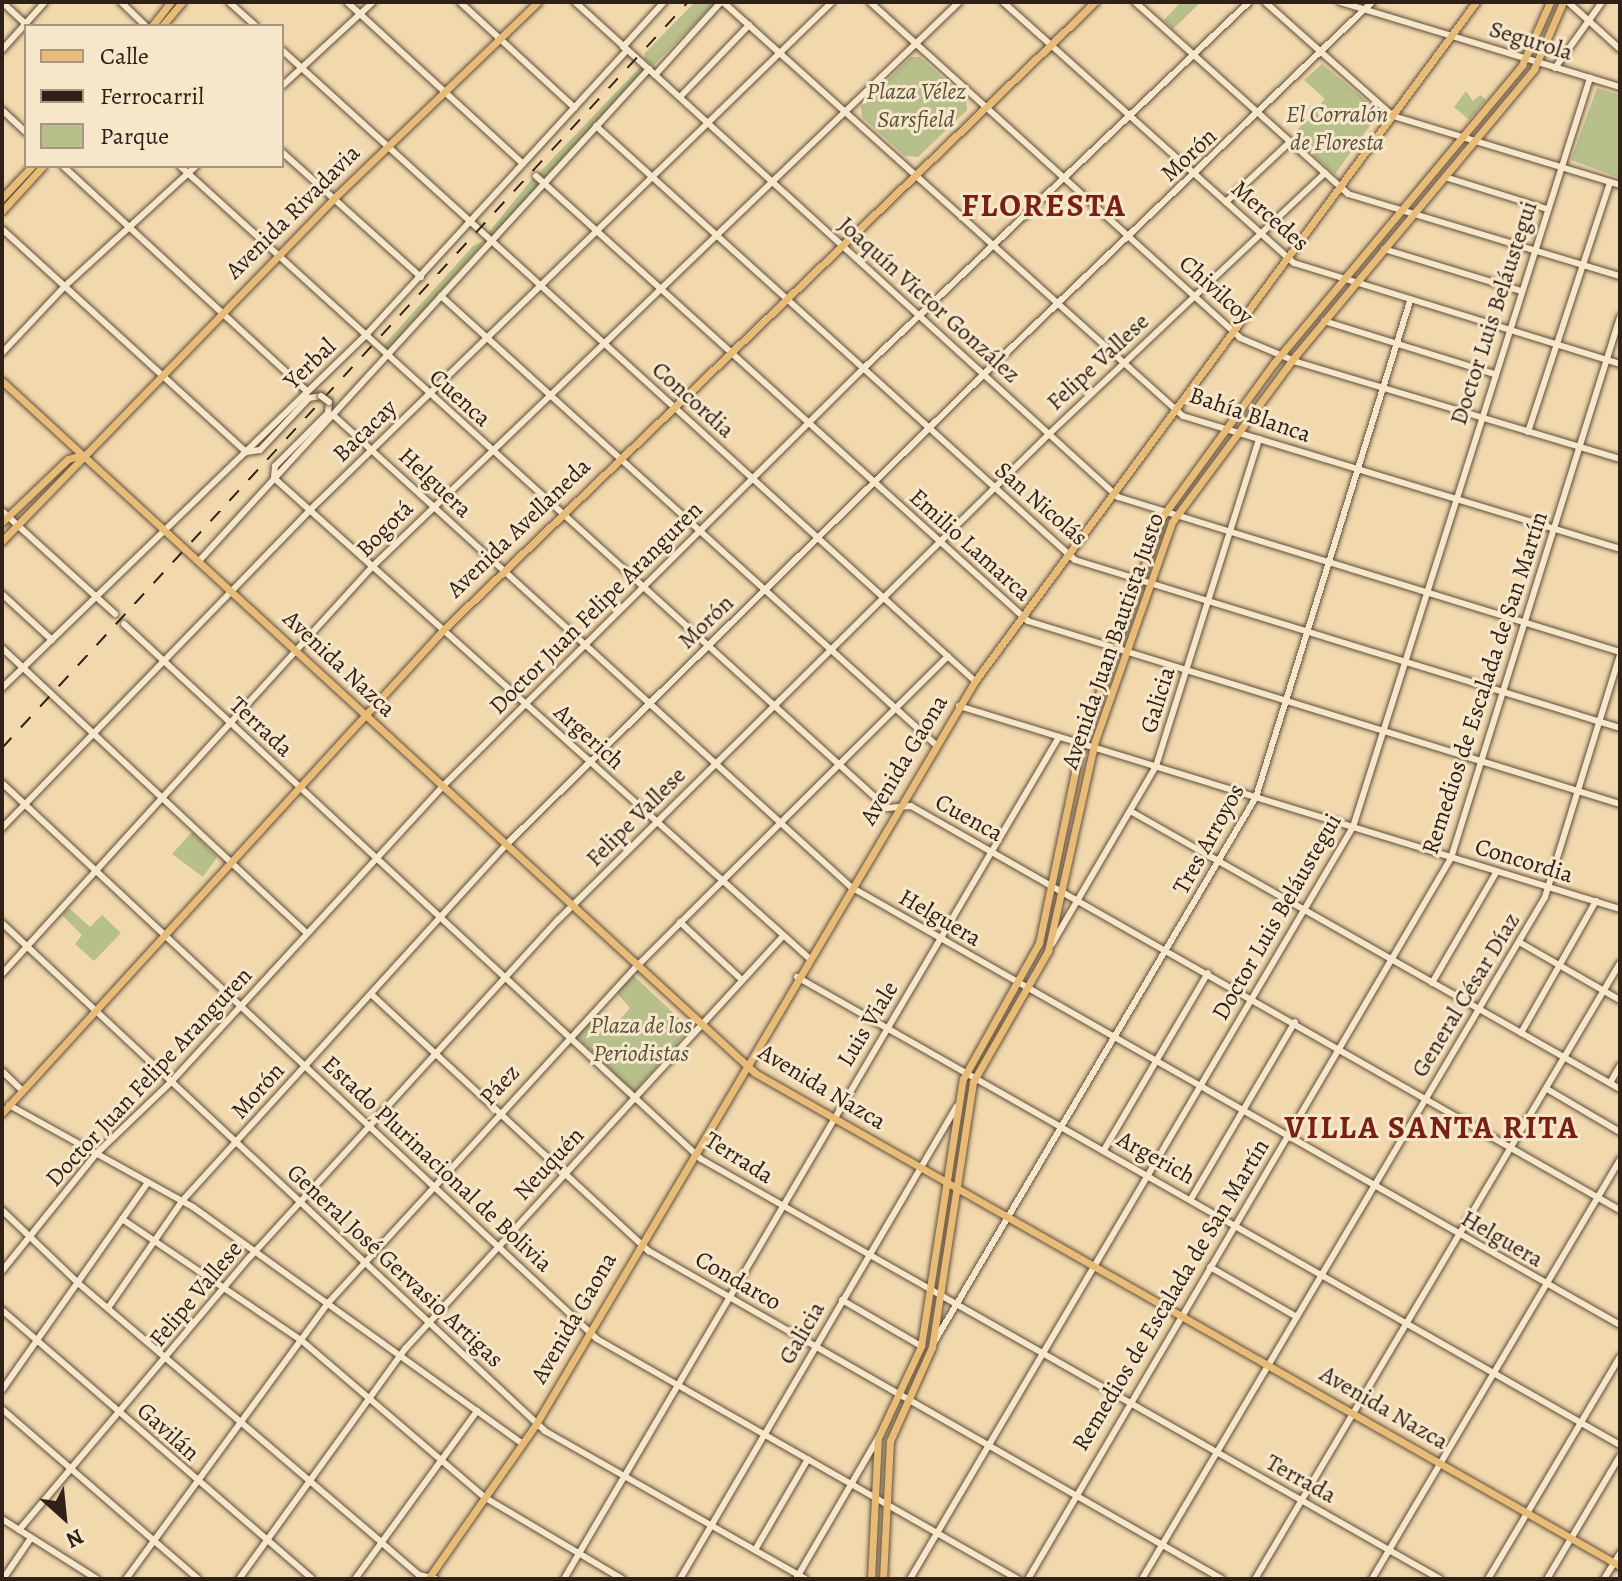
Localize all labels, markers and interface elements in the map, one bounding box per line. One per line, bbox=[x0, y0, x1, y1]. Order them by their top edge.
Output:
street label: Segurola bbox=[1486, 15, 1576, 67]
legend bbox=[24, 24, 284, 168]
text: Calle bbox=[100, 40, 149, 72]
park label: Plaza Vélez Sarsfield bbox=[866, 78, 966, 134]
text: Ferrocarril bbox=[100, 80, 204, 112]
park label: El Corralón de Floresta bbox=[1286, 101, 1388, 157]
text: Parque bbox=[100, 120, 169, 152]
street label: Morón bbox=[1155, 122, 1223, 188]
street label: Avenida Rivadavia bbox=[220, 139, 366, 285]
street label: Mercedes bbox=[1225, 174, 1315, 258]
district label: FLORESTA bbox=[961, 186, 1127, 224]
street label: Doctor Luis Beláustegui bbox=[1444, 197, 1544, 429]
street label: Joaquín Victor González bbox=[832, 211, 1026, 389]
street label: Chivilcoy bbox=[1173, 249, 1259, 331]
street label: Felipe Vallese bbox=[1041, 307, 1155, 417]
street label: Yerbal bbox=[278, 332, 342, 396]
street label: Concordia bbox=[646, 355, 740, 445]
street label: Cuenca bbox=[423, 363, 497, 433]
street label: Bahía Blanca bbox=[1185, 381, 1315, 449]
street label: Bacacay bbox=[327, 394, 403, 468]
street label: Helguera bbox=[392, 442, 478, 524]
street label: Avenida Avellaneda bbox=[441, 452, 597, 604]
street label: San Nicolás bbox=[989, 456, 1093, 552]
street label: Emilio Lamarca bbox=[903, 483, 1037, 607]
street label: Bogotá bbox=[350, 494, 420, 564]
street label: Doctor Juan Felipe Aranguren bbox=[483, 495, 709, 721]
street label: Remedios de Escalada de San Martín bbox=[1416, 508, 1554, 858]
street label: Avenida Juan Bautista Justo bbox=[1056, 509, 1170, 773]
street label: Morón bbox=[672, 589, 740, 655]
street label: Avenida Nazca bbox=[277, 605, 401, 723]
street label: Galicia bbox=[1134, 663, 1182, 737]
street label: Avenida Gaona bbox=[854, 690, 954, 830]
street label: Terrada bbox=[223, 691, 299, 763]
street label: Argerich bbox=[548, 698, 630, 776]
street label: Felipe Vallese bbox=[580, 761, 692, 873]
street label: Tres Arroyos bbox=[1167, 779, 1251, 899]
street label: Cuenca bbox=[930, 788, 1008, 848]
street label: Doctor Luis Beláustegui bbox=[1206, 809, 1348, 1025]
street label: Concordia bbox=[1471, 832, 1577, 890]
street label: Helguera bbox=[894, 883, 986, 953]
street label: General César Díaz bbox=[1406, 907, 1526, 1083]
street label: Doctor Juan Felipe Aranguren bbox=[40, 961, 258, 1193]
street label: Luis Viale bbox=[831, 976, 905, 1072]
park label: Plaza de los Periodistas bbox=[590, 1012, 692, 1068]
street label: Avenida Nazca bbox=[753, 1038, 891, 1136]
street label: Estado Plurinacional de Bolivia bbox=[316, 1050, 558, 1278]
street label: Morón bbox=[225, 1057, 291, 1125]
street label: Páez bbox=[474, 1058, 526, 1112]
district label: VILLA SANTA RITA bbox=[1284, 1108, 1580, 1146]
street label: Neuquén bbox=[508, 1121, 590, 1207]
street label: Argerich bbox=[1112, 1125, 1200, 1191]
street label: Terrada bbox=[699, 1126, 779, 1190]
street label: Remedios de Escalada de San Martín bbox=[1066, 1134, 1276, 1456]
street label: General José Gervasio Artigas bbox=[281, 1158, 509, 1374]
street label: Helguera bbox=[1456, 1204, 1548, 1274]
street label: Felipe Vallese bbox=[143, 1235, 249, 1353]
street label: Condarco bbox=[690, 1245, 786, 1317]
street label: Avenida Gaona bbox=[525, 1247, 623, 1389]
street label: Galicia bbox=[773, 1296, 831, 1370]
street label: Avenida Nazca bbox=[1315, 1360, 1453, 1456]
street label: Gavilán bbox=[131, 1396, 205, 1468]
street label: Terrada bbox=[1261, 1448, 1341, 1510]
north arrow bbox=[24, 1477, 104, 1557]
text: N bbox=[61, 1521, 89, 1555]

